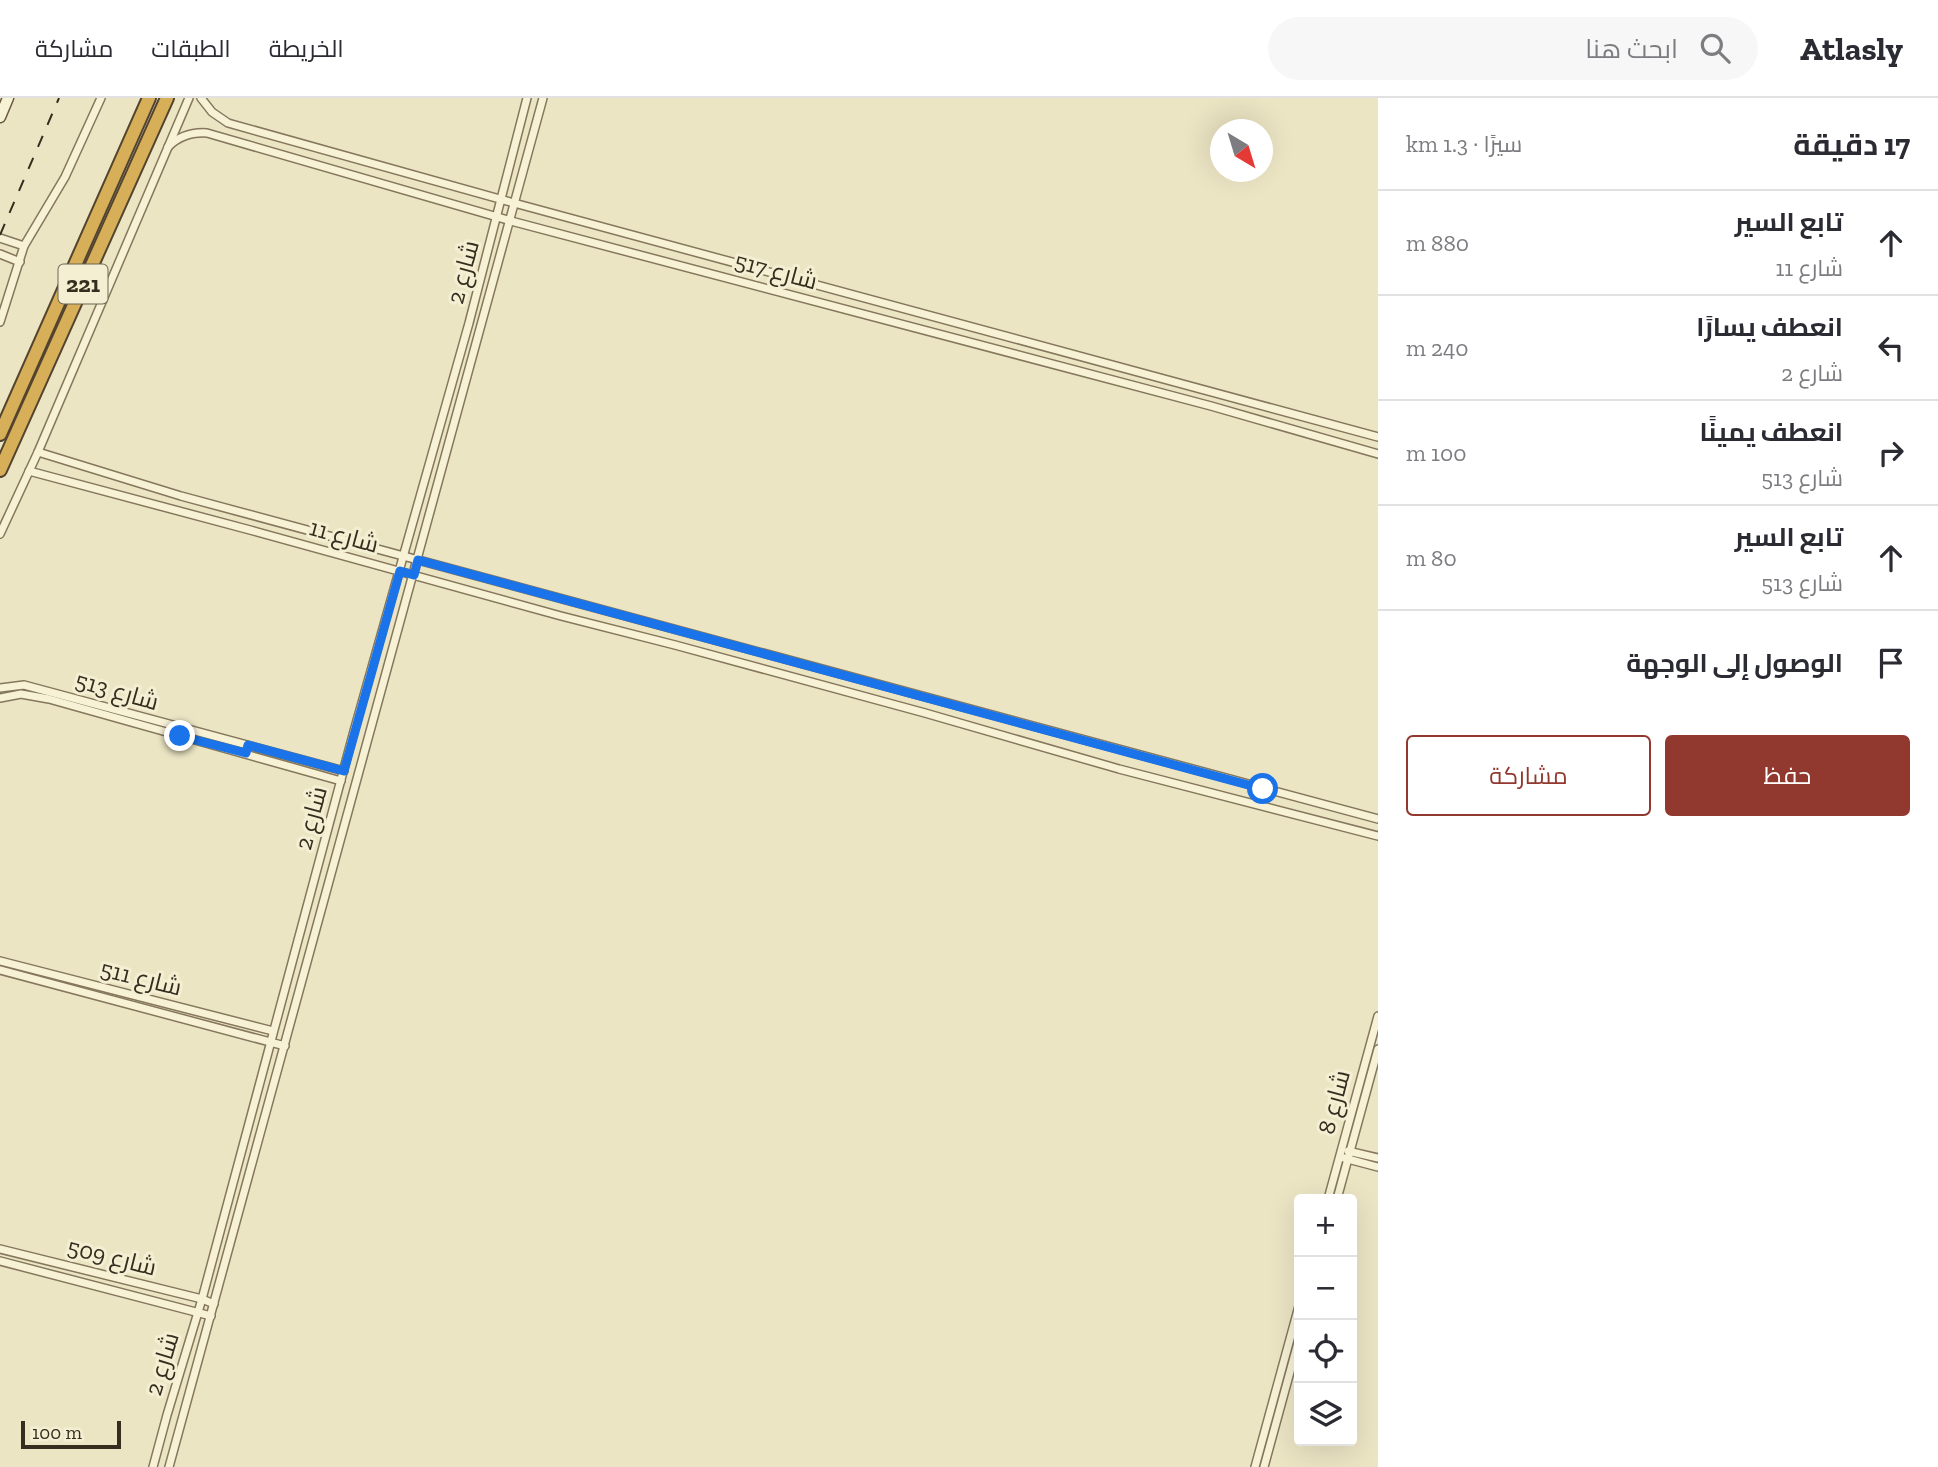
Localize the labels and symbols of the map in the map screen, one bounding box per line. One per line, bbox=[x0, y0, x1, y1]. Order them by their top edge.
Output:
north arrow bbox=[1210, 119, 1273, 182]
street label: شارع 2 bbox=[440, 237, 487, 307]
street label: شارع 517 bbox=[731, 246, 821, 297]
road number: 221 bbox=[58, 265, 108, 304]
street label: شارع 11 bbox=[306, 512, 382, 561]
street label: شارع 513 bbox=[72, 665, 162, 718]
route end bbox=[164, 720, 195, 751]
route start bbox=[1247, 773, 1278, 804]
street label: شارع 2 bbox=[288, 783, 335, 853]
street label: شارع 511 bbox=[97, 953, 185, 1004]
street label: شارع 8 bbox=[1311, 1067, 1358, 1137]
street label: شارع 509 bbox=[64, 1231, 160, 1284]
street label: شارع 2 bbox=[138, 1329, 187, 1399]
scale bar bbox=[21, 1418, 121, 1450]

